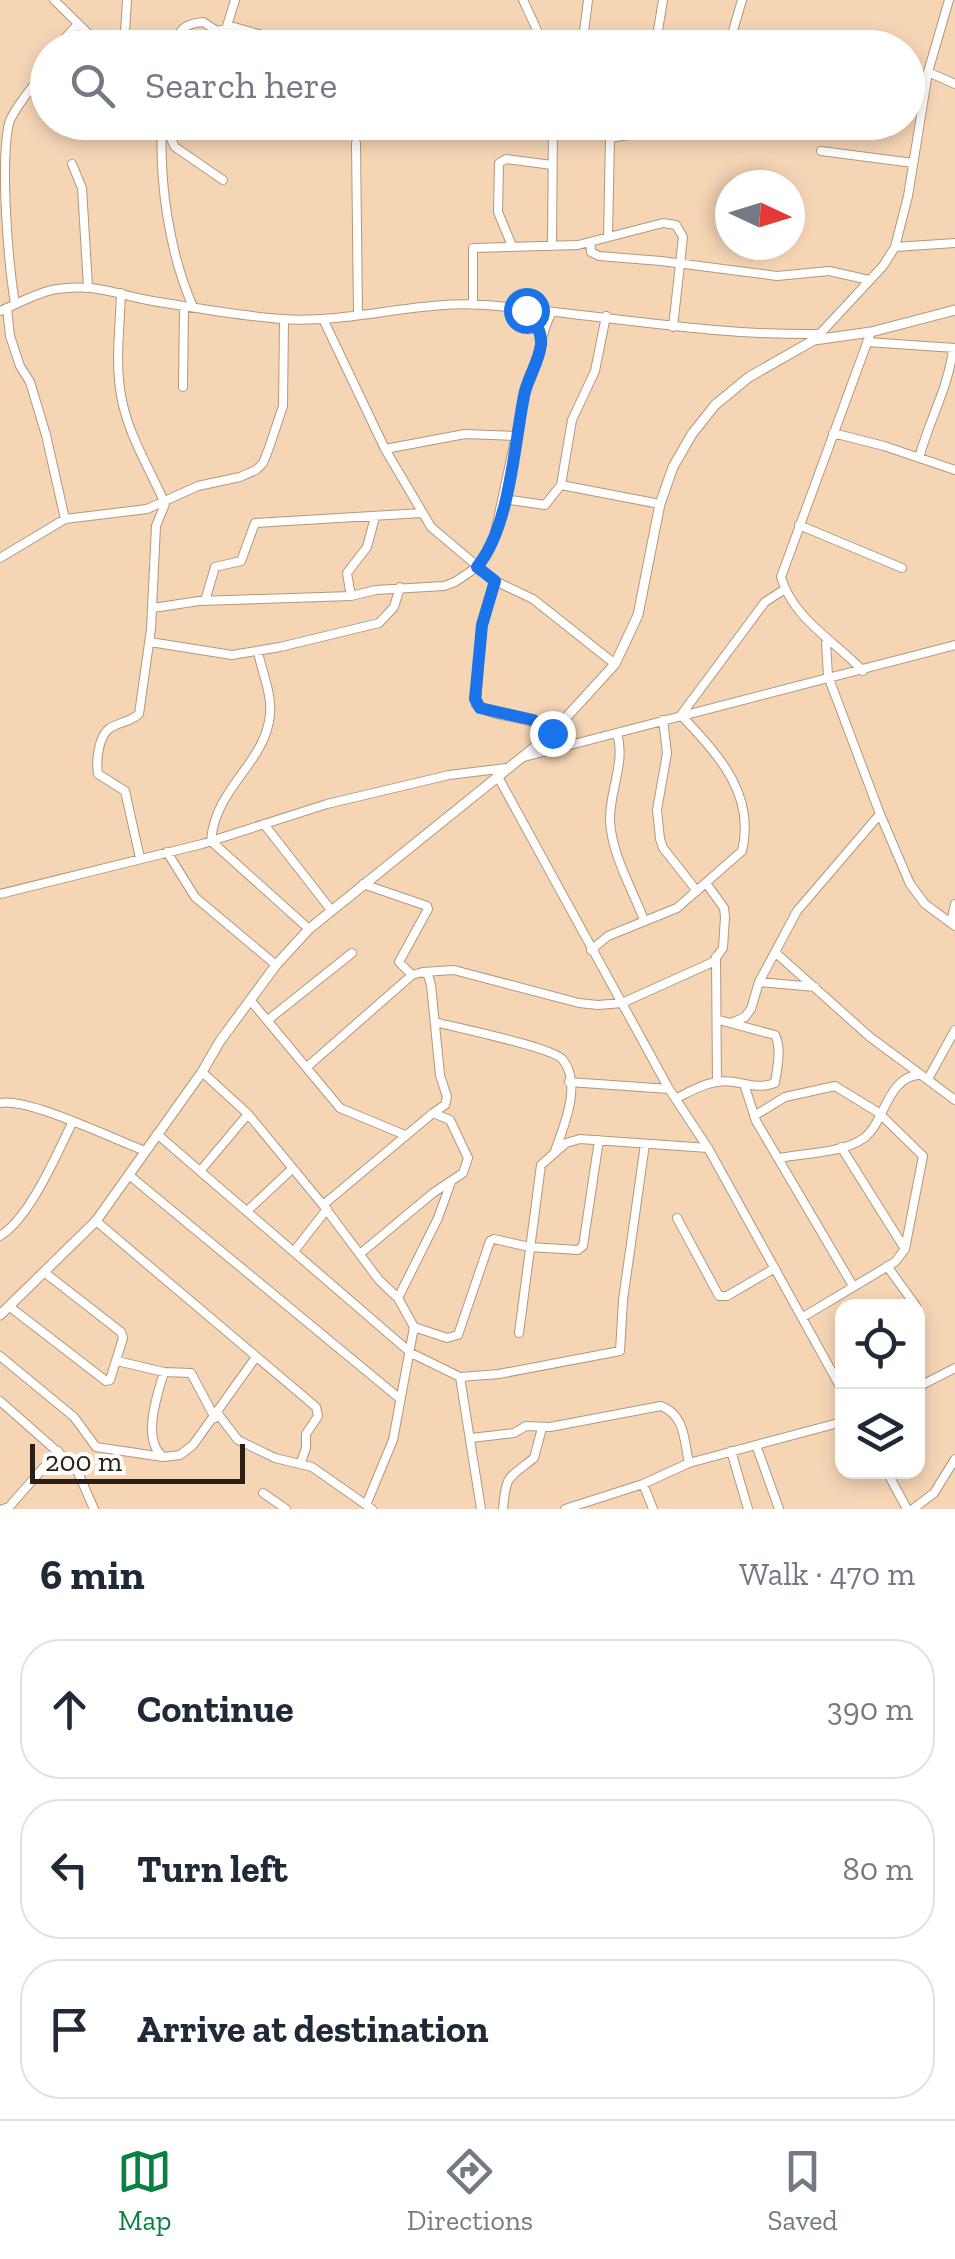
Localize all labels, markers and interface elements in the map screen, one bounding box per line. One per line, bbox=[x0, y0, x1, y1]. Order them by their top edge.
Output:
search box bbox=[30, 30, 925, 140]
icon: search bbox=[65, 58, 120, 113]
text: Search here bbox=[145, 62, 337, 108]
north arrow bbox=[715, 170, 805, 260]
route start bbox=[504, 288, 550, 334]
route end bbox=[530, 711, 576, 757]
map controls bbox=[835, 1299, 925, 1479]
button: locate bbox=[835, 1299, 925, 1389]
button: layers bbox=[835, 1389, 925, 1479]
scale bar bbox=[30, 1439, 245, 1484]
text: 200 m bbox=[45, 1445, 122, 1478]
text: 6 min bbox=[40, 1549, 145, 1600]
text: Walk · 470 m bbox=[739, 1555, 915, 1593]
icon: ahead bbox=[42, 1682, 97, 1737]
text: Continue bbox=[137, 1686, 294, 1732]
text: 390 m bbox=[827, 1690, 913, 1728]
icon: left bbox=[42, 1842, 97, 1897]
text: Turn left bbox=[137, 1846, 288, 1892]
text: 80 m bbox=[842, 1850, 913, 1888]
icon: arrive bbox=[42, 2002, 97, 2057]
text: Arrive at destination bbox=[137, 2006, 488, 2052]
tab: Map bbox=[117, 2144, 172, 2237]
tab: Directions bbox=[407, 2144, 533, 2237]
tab: Saved bbox=[768, 2144, 838, 2237]

